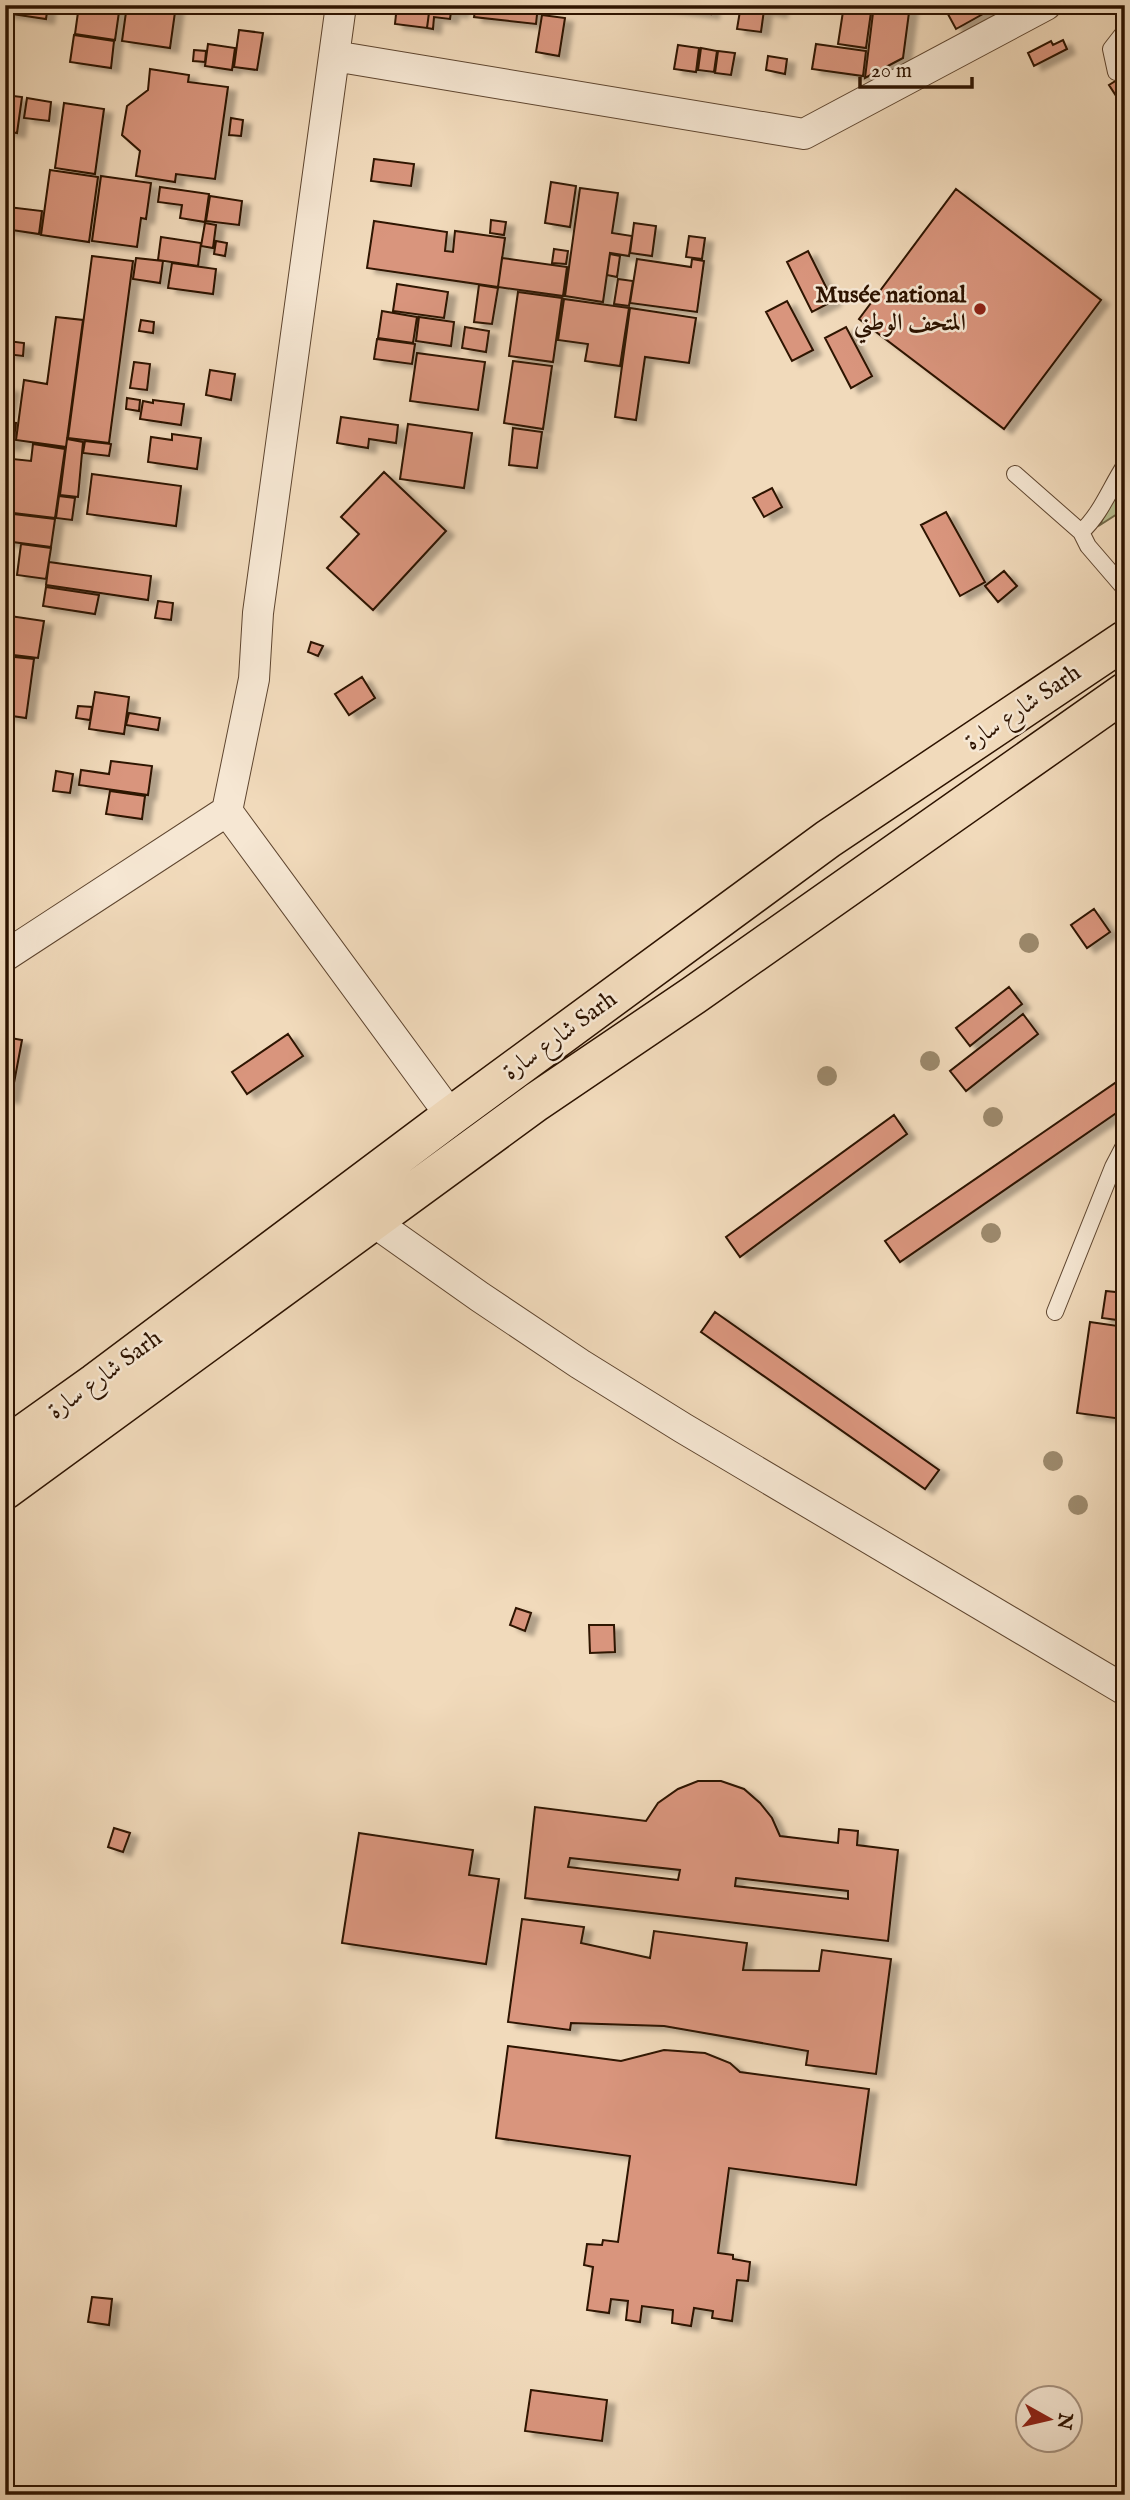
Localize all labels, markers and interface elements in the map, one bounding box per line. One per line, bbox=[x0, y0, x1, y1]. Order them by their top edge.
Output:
scale bar bbox=[860, 46, 972, 90]
text: 20 m bbox=[871, 58, 912, 85]
place label: Musée national المتحف الوطني bbox=[815, 280, 966, 344]
marker: Musée national المتحف الوطني bbox=[972, 301, 988, 317]
street label: شارع سارة Sarh bbox=[959, 658, 1089, 761]
street label: شارع سارة Sarh bbox=[497, 984, 625, 1090]
street label: شارع سارة Sarh bbox=[42, 1323, 170, 1429]
north arrow bbox=[1014, 2384, 1084, 2454]
text: N bbox=[1051, 2410, 1077, 2431]

